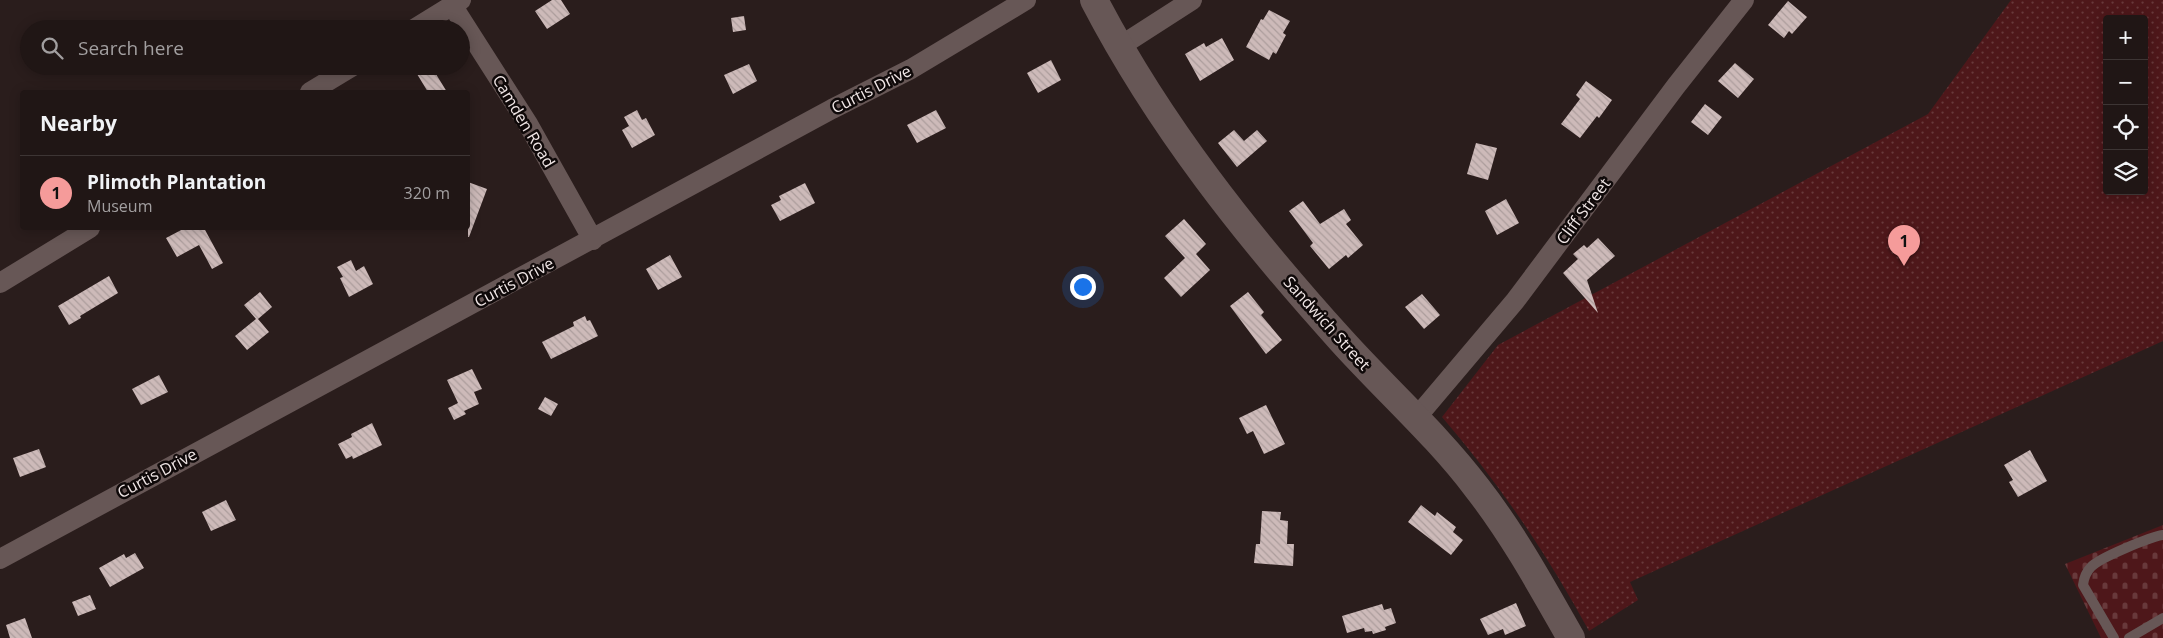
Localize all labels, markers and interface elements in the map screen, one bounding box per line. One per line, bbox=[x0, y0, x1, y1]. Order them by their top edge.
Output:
map controls bbox=[2103, 15, 2148, 195]
button: + bbox=[2103, 15, 2148, 60]
search box bbox=[20, 20, 470, 75]
icon: search bbox=[38, 34, 66, 62]
text: Search here bbox=[78, 35, 184, 61]
street label: Curtis Drive bbox=[827, 59, 915, 119]
button: − bbox=[2103, 60, 2148, 105]
street label: Camden Road bbox=[488, 70, 560, 172]
button: locate bbox=[2103, 105, 2148, 150]
text: Nearby bbox=[40, 109, 117, 137]
button: layers bbox=[2103, 150, 2148, 195]
text: Plimoth Plantation bbox=[87, 169, 266, 195]
street label: Cliff Street bbox=[1551, 173, 1615, 249]
text: 1 bbox=[51, 182, 61, 204]
text: 320 m bbox=[404, 182, 450, 204]
text: Museum bbox=[87, 195, 152, 217]
pin: 1 bbox=[1888, 225, 1920, 266]
street label: Curtis Drive bbox=[470, 252, 558, 312]
street label: Sandwich Street bbox=[1279, 271, 1376, 375]
your location bbox=[1070, 274, 1096, 300]
street label: Curtis Drive bbox=[113, 443, 201, 503]

